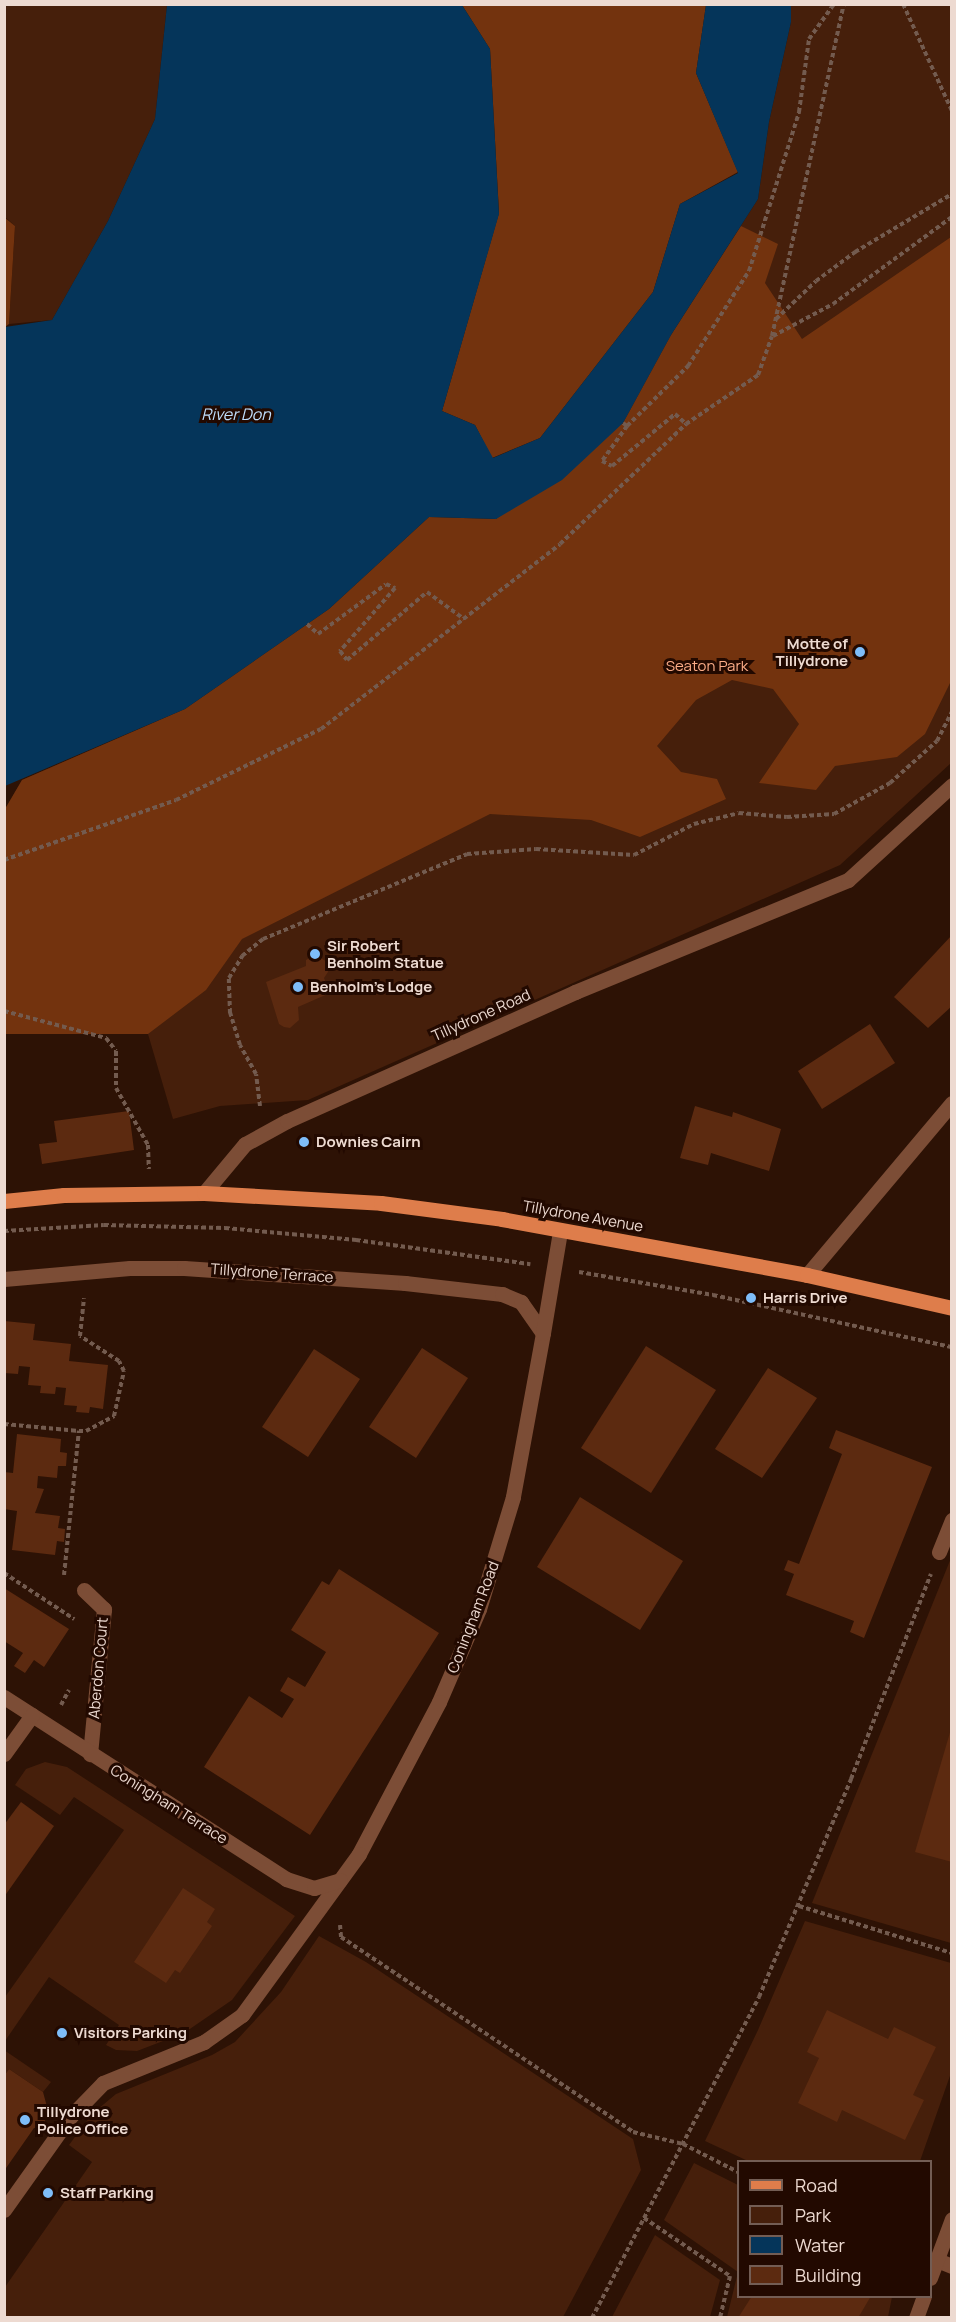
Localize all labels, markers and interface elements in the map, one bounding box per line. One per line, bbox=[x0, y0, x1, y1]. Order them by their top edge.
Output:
water label: River Don bbox=[201, 404, 271, 424]
place label: Motte of Tillydrone bbox=[776, 634, 848, 669]
marker: Motte of Tillydrone bbox=[853, 645, 867, 659]
park label: Seaton Park bbox=[666, 657, 748, 675]
place label: Sir Robert Benholm Statue bbox=[327, 936, 444, 971]
marker: Sir Robert Benholm Statue bbox=[308, 947, 322, 961]
place label: Benholm's Lodge bbox=[310, 978, 432, 996]
marker: Benholm's Lodge bbox=[291, 980, 305, 994]
street label: Tillydrone Road bbox=[429, 985, 533, 1045]
place label: Downies Cairn bbox=[316, 1133, 421, 1151]
marker: Downies Cairn bbox=[297, 1135, 311, 1149]
street label: Tillydrone Avenue bbox=[521, 1197, 645, 1235]
street label: Tillydrone Terrace bbox=[210, 1260, 334, 1286]
place label: Harris Drive bbox=[763, 1289, 847, 1307]
marker: Harris Drive bbox=[744, 1291, 758, 1305]
street label: Coningham Road bbox=[443, 1559, 503, 1675]
street label: Aberdon Court bbox=[85, 1616, 111, 1720]
street label: Coningham Terrace bbox=[107, 1761, 231, 1847]
place label: Visitors Parking bbox=[74, 2024, 187, 2042]
marker: Visitors Parking bbox=[55, 2026, 69, 2040]
place label: Tillydrone Police Office bbox=[37, 2102, 128, 2137]
marker: Tillydrone Police Office bbox=[18, 2113, 32, 2127]
legend bbox=[737, 2160, 932, 2298]
text: Road bbox=[795, 2173, 838, 2197]
place label: Staff Parking bbox=[60, 2184, 154, 2202]
marker: Staff Parking bbox=[41, 2186, 55, 2200]
text: Park bbox=[795, 2203, 831, 2227]
text: Water bbox=[795, 2233, 845, 2257]
text: Building bbox=[795, 2263, 861, 2287]

